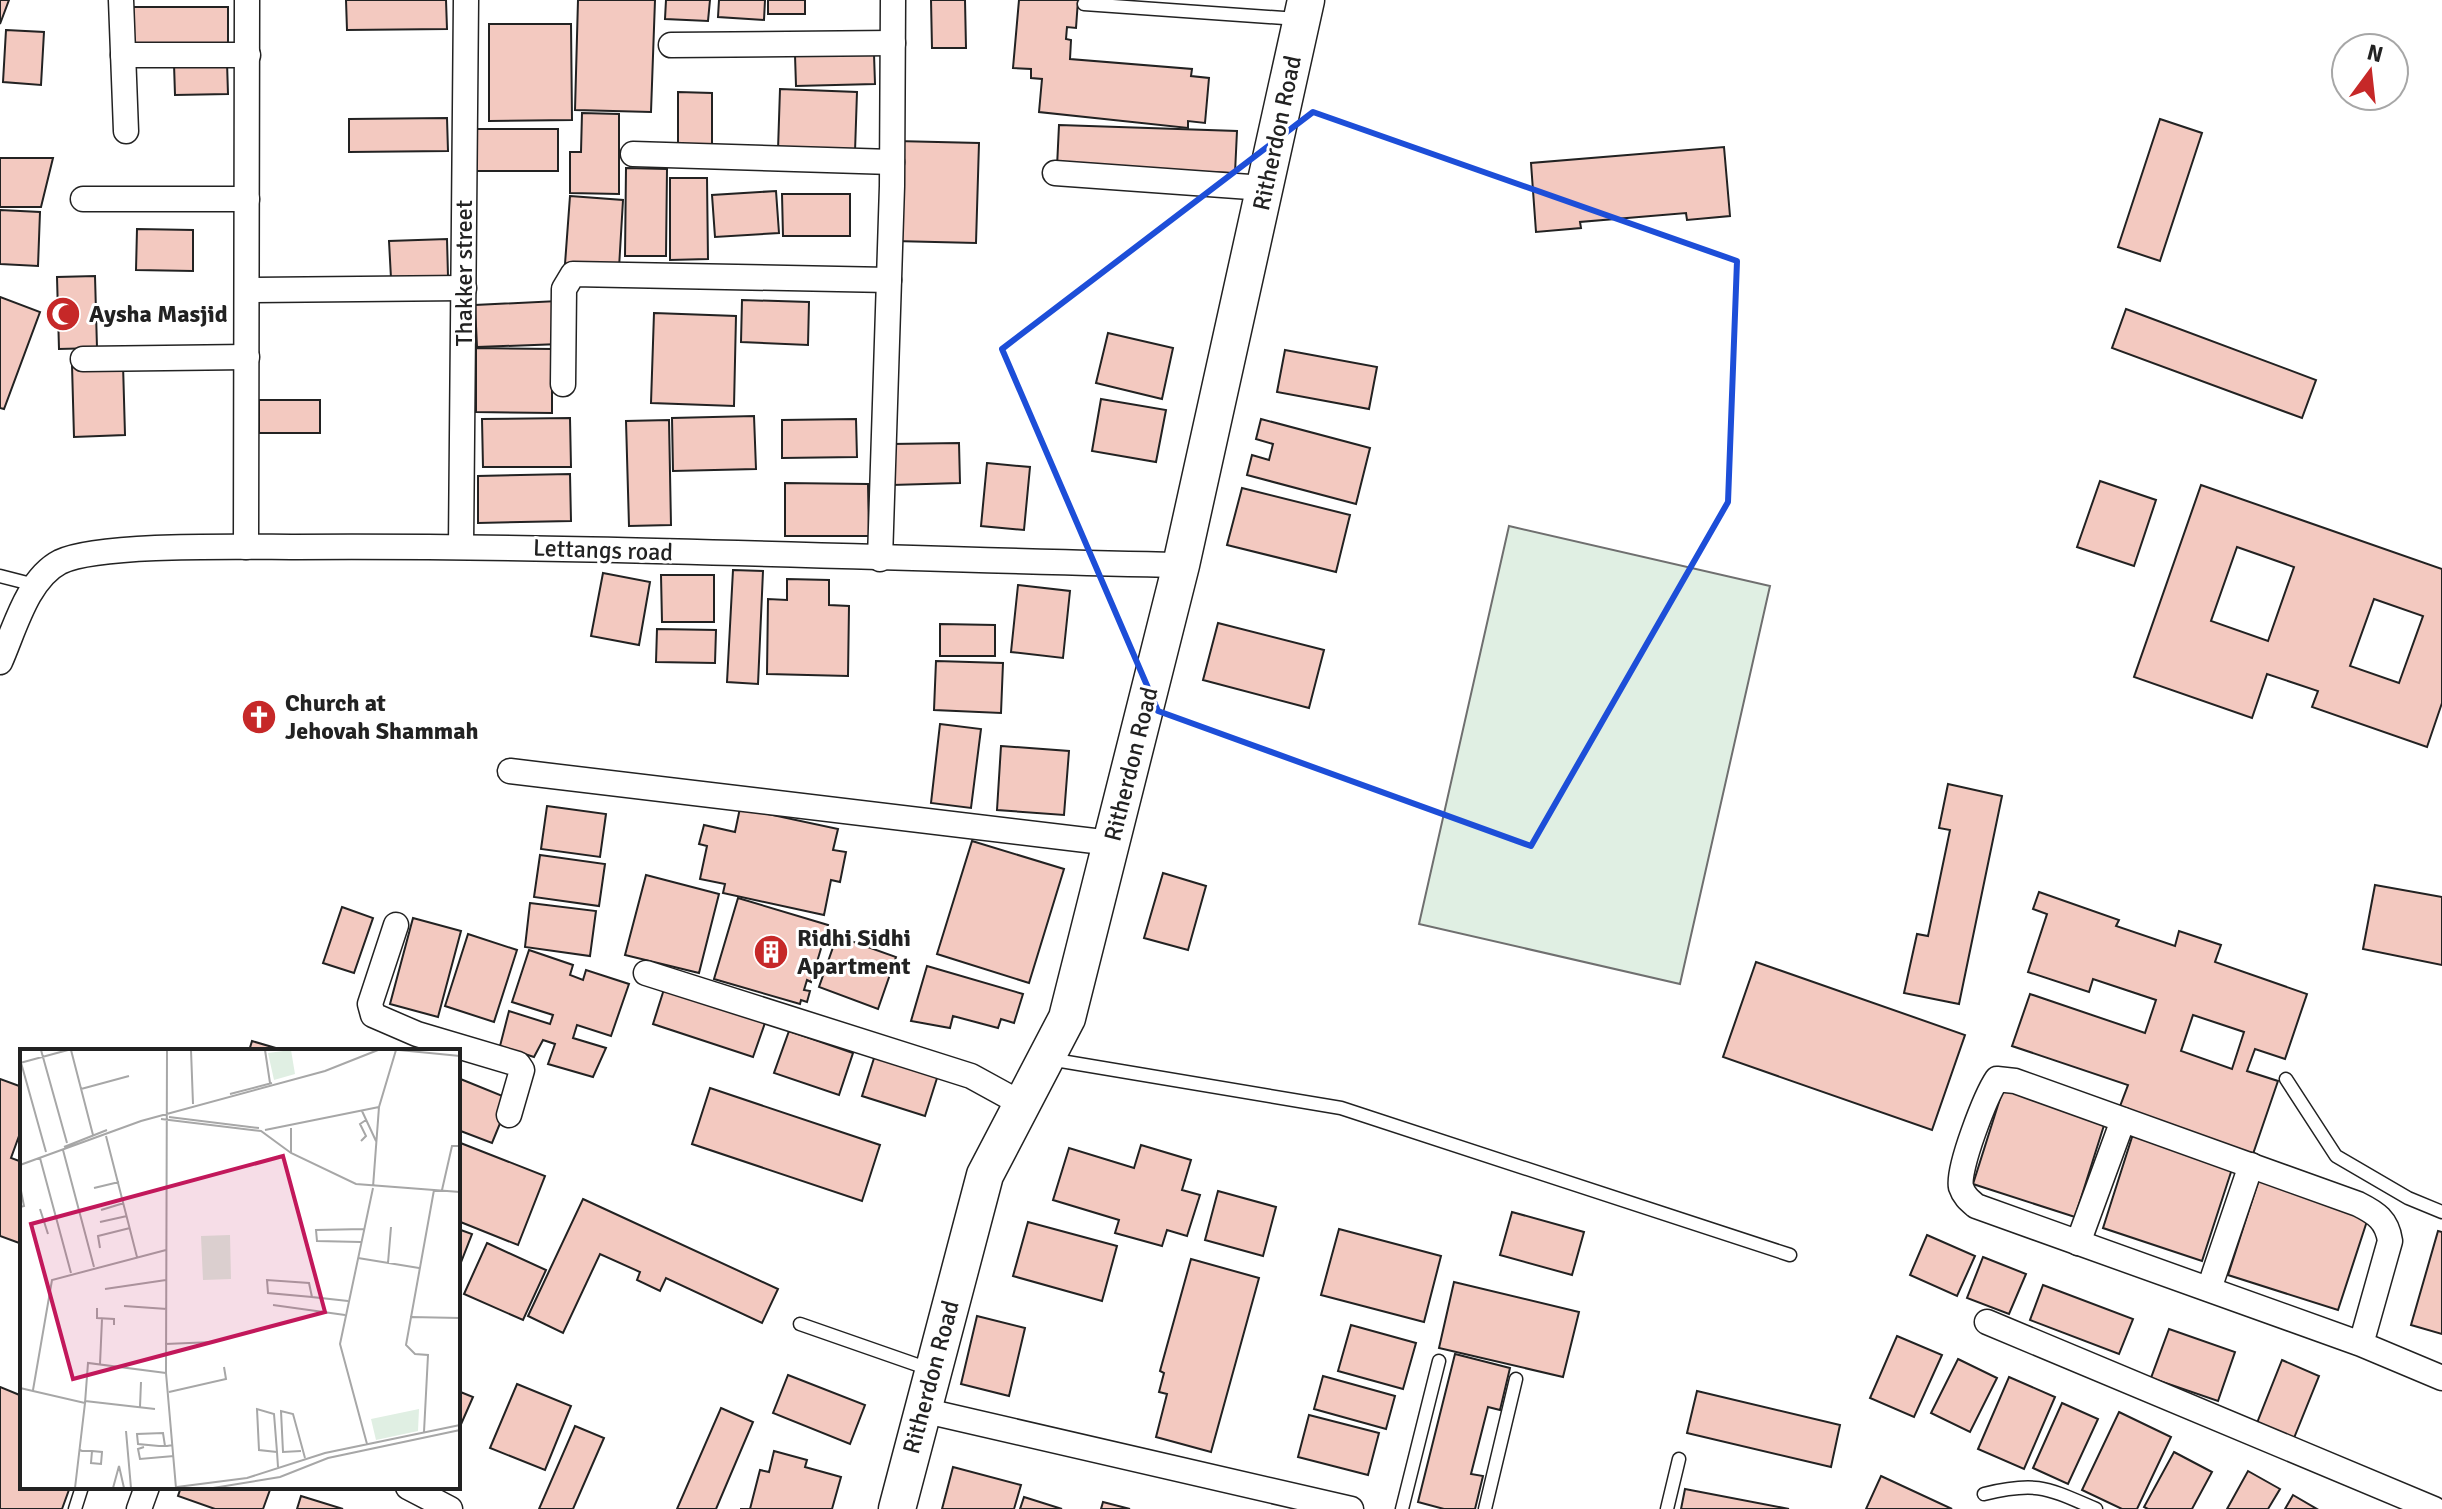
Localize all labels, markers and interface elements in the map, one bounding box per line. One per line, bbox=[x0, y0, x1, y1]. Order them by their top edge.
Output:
north arrow bbox=[2330, 32, 2410, 112]
text: N bbox=[2364, 38, 2386, 68]
street label: Ritherdon Road bbox=[1246, 53, 1308, 213]
street label: Thakker street bbox=[449, 200, 479, 346]
mosque icon: Aysha Masjid bbox=[44, 295, 82, 333]
place label: Aysha Masjid bbox=[89, 299, 228, 329]
street label: Lettangs road bbox=[532, 533, 674, 567]
street label: Ritherdon Road bbox=[1097, 684, 1165, 844]
place label: Church at Jehovah Shammah bbox=[285, 688, 479, 746]
church icon: Church at Jehovah Shammah bbox=[240, 698, 278, 736]
place label: Ridhi Sidhi Apartment bbox=[797, 923, 911, 981]
building icon: Ridhi Sidhi Apartment bbox=[752, 933, 790, 971]
inset map bbox=[20, 1049, 460, 1489]
street label: Ritherdon Road bbox=[896, 1297, 966, 1457]

